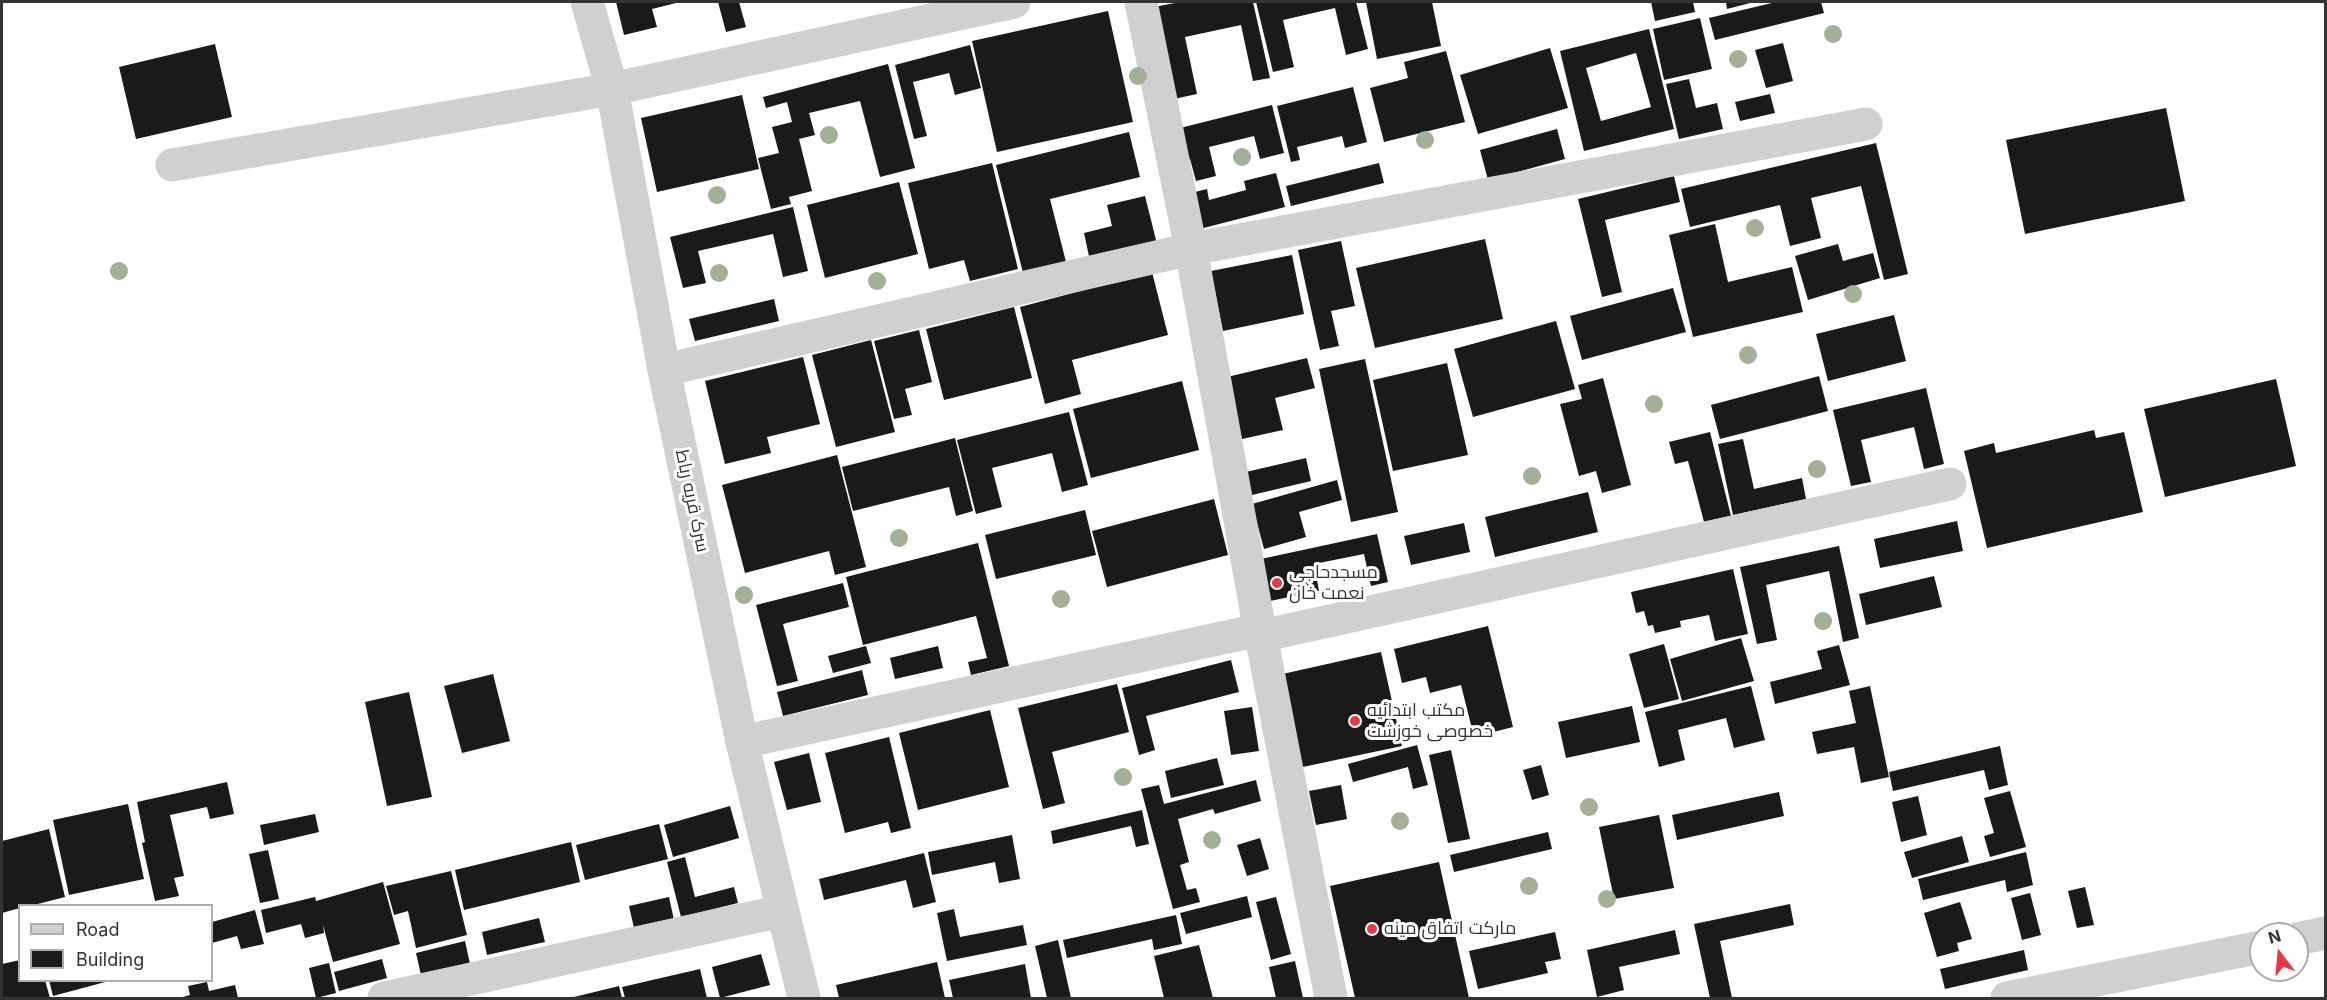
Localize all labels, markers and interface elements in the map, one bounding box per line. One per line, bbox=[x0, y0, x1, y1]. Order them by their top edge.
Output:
street label: سرک قریه رباط bbox=[671, 448, 713, 554]
place label: مسجدحاجی نعمت خان bbox=[1289, 562, 1378, 604]
marker: مسجدحاجی نعمت خان bbox=[1270, 576, 1284, 590]
place label: مکتب ابتدائیه خصوصی خوزشت bbox=[1367, 700, 1493, 742]
marker: مکتب ابتدائیه خصوصی خوزشت bbox=[1348, 714, 1362, 728]
legend bbox=[18, 904, 213, 982]
place label: مارکت اتفاق مینه bbox=[1384, 918, 1516, 940]
text: Road bbox=[76, 919, 119, 940]
marker: مارکت اتفاق مینه bbox=[1365, 922, 1379, 936]
north arrow bbox=[2249, 922, 2309, 982]
text: N bbox=[2266, 925, 2283, 948]
text: Building bbox=[76, 949, 144, 970]

